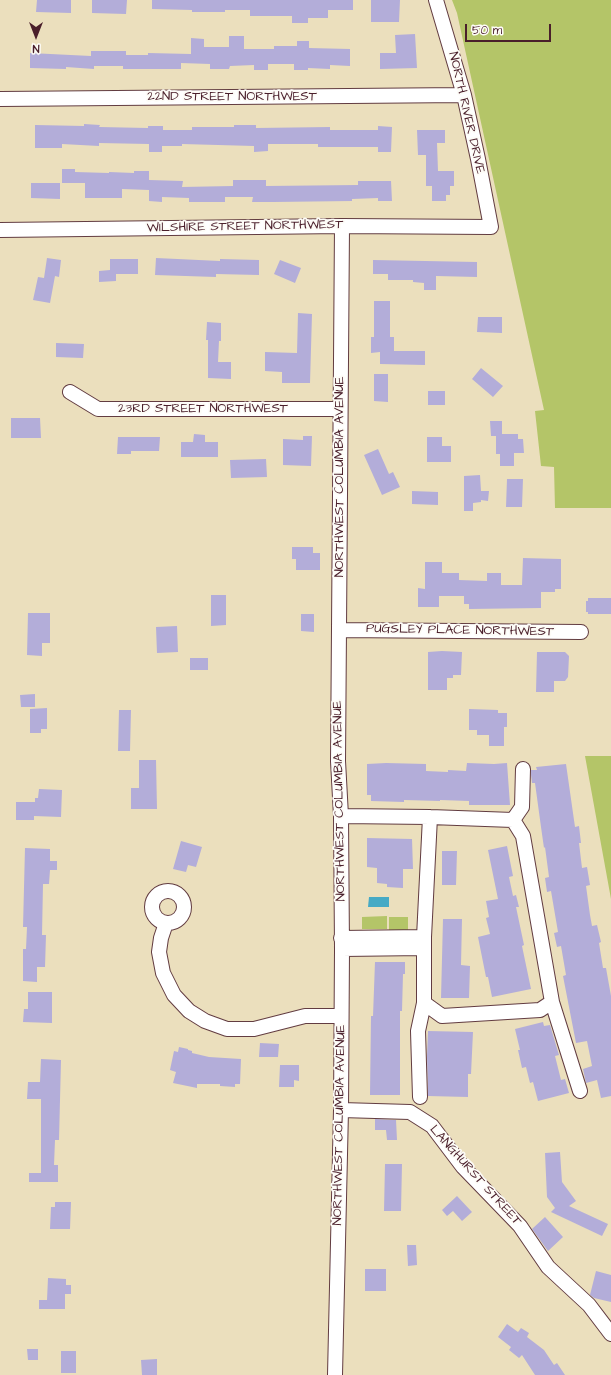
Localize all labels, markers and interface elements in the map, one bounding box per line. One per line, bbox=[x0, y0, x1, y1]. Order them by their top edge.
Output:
north arrow bbox=[16, 16, 56, 56]
scale bar bbox=[467, 16, 553, 42]
text: 50 m bbox=[472, 22, 502, 39]
text: N bbox=[33, 41, 39, 56]
street label: NORTH RIVER DRIVE bbox=[444, 51, 488, 175]
street label: 22ND STREET NORTHWEST bbox=[147, 89, 317, 105]
street label: WILSHIRE STREET NORTHWEST bbox=[147, 217, 343, 237]
street label: NORTHWEST COLUMBIA AVENUE bbox=[332, 377, 348, 577]
street label: 23RD STREET NORTHWEST bbox=[118, 401, 288, 417]
street label: PUGSLEY PLACE NORTHWEST bbox=[366, 622, 554, 640]
street label: NORTHWEST COLUMBIA AVENUE bbox=[330, 701, 350, 901]
street label: NORTHWEST COLUMBIA AVENUE bbox=[330, 1025, 350, 1225]
street label: LANGHURST STREET bbox=[426, 1123, 524, 1229]

